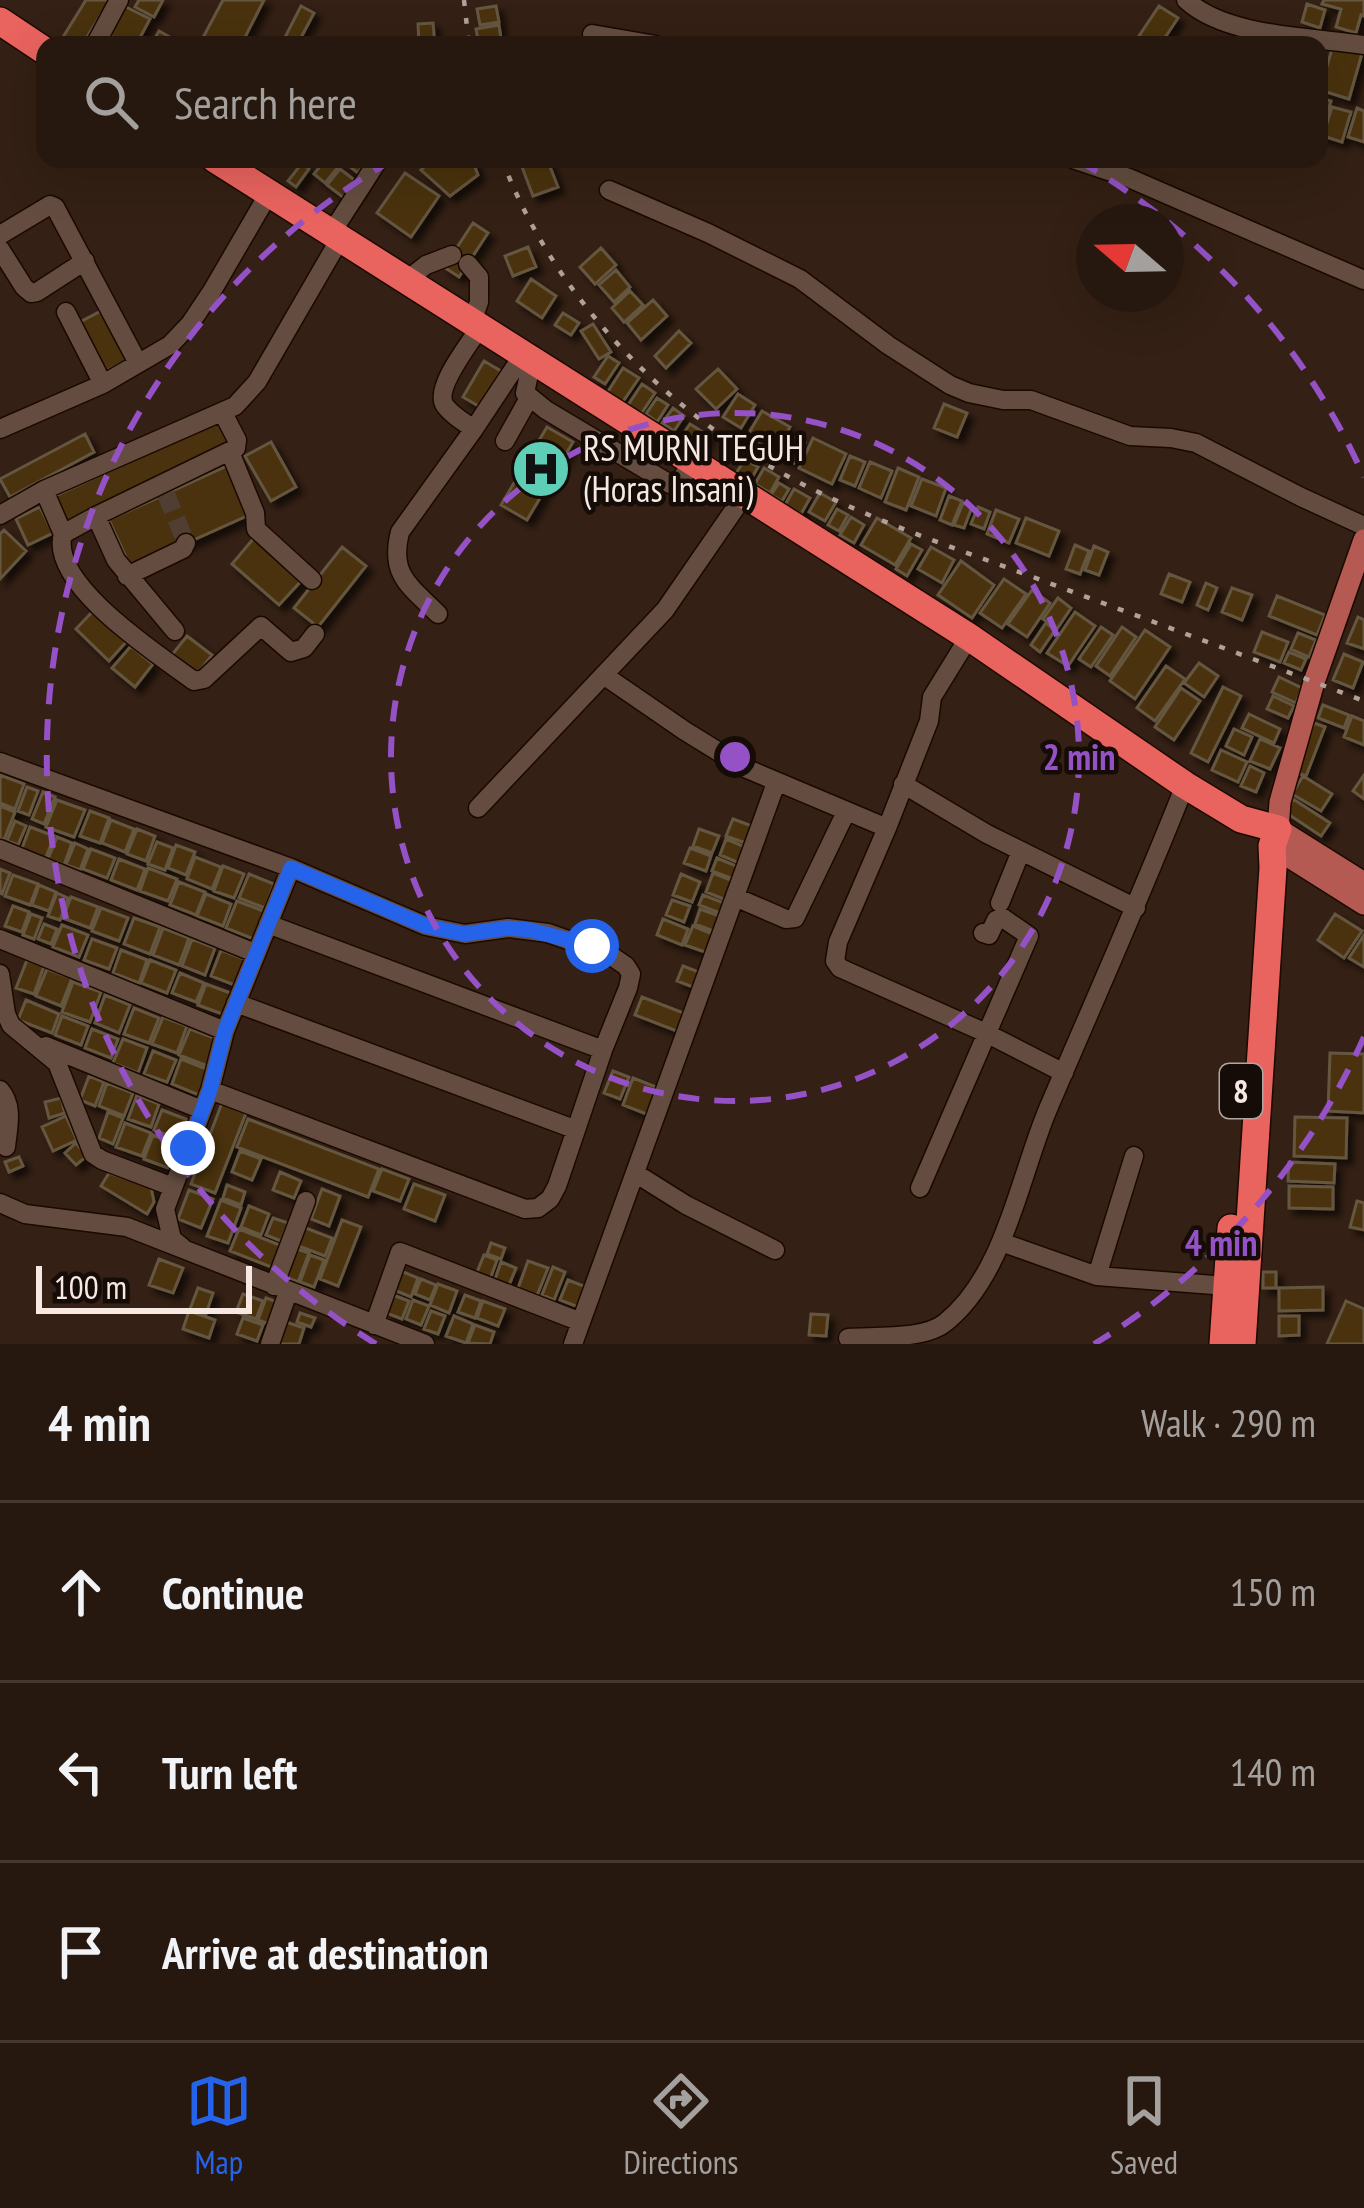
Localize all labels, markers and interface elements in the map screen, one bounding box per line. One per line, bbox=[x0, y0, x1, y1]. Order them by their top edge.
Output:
search box bbox=[36, 36, 1328, 168]
icon: search bbox=[78, 69, 144, 135]
text: Search here bbox=[174, 73, 357, 131]
north arrow bbox=[1076, 204, 1184, 312]
place label: RS MURNI TEGUH (Horas Insani) bbox=[583, 424, 804, 512]
hospital icon: RS MURNI TEGUH (Horas Insani) bbox=[510, 438, 572, 500]
text: 2 min bbox=[1043, 733, 1115, 780]
centre of rings bbox=[714, 736, 756, 778]
route start bbox=[565, 919, 619, 973]
road number: 8 bbox=[1220, 1064, 1262, 1118]
route end bbox=[161, 1121, 215, 1175]
text: 4 min bbox=[1185, 1219, 1257, 1266]
scale bar bbox=[36, 1260, 252, 1313]
text: 100 m bbox=[54, 1265, 127, 1308]
text: 4 min bbox=[48, 1389, 151, 1455]
text: Walk · 290 m bbox=[1141, 1397, 1316, 1448]
icon: ahead bbox=[48, 1559, 114, 1625]
text: Continue bbox=[162, 1563, 304, 1621]
text: 150 m bbox=[1230, 1566, 1316, 1617]
icon: left bbox=[48, 1739, 114, 1805]
text: Turn left bbox=[162, 1743, 297, 1801]
text: 140 m bbox=[1230, 1746, 1316, 1797]
icon: arrive bbox=[48, 1919, 114, 1985]
text: Arrive at destination bbox=[162, 1923, 489, 1981]
tab: Map bbox=[186, 2068, 252, 2183]
tab: Directions bbox=[624, 2068, 738, 2183]
tab: Saved bbox=[1110, 2068, 1178, 2183]

